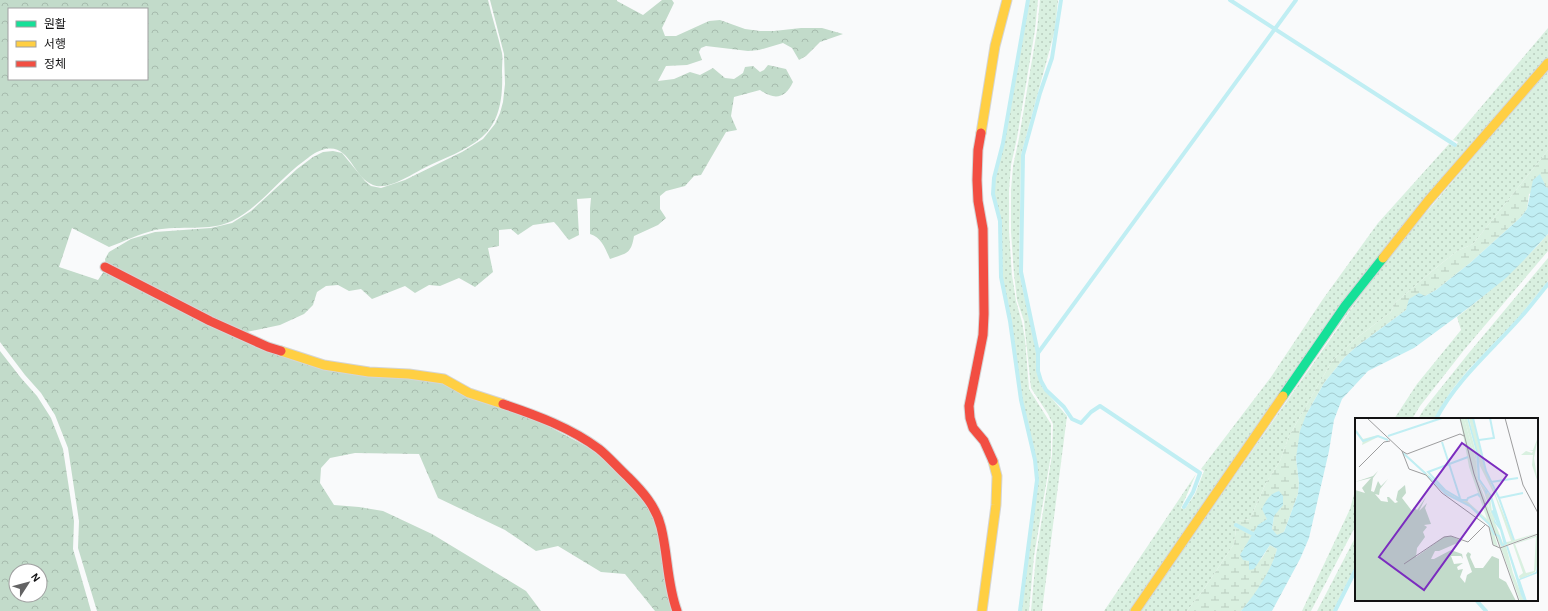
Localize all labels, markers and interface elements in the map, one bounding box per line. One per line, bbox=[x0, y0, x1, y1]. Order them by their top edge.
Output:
legend bbox=[8, 8, 148, 80]
text: 원활 bbox=[44, 18, 66, 30]
text: 서행 bbox=[44, 38, 66, 50]
text: 정체 bbox=[44, 58, 66, 70]
inset map bbox=[1355, 418, 1538, 601]
north arrow bbox=[8, 563, 48, 603]
text: N bbox=[29, 571, 42, 584]

